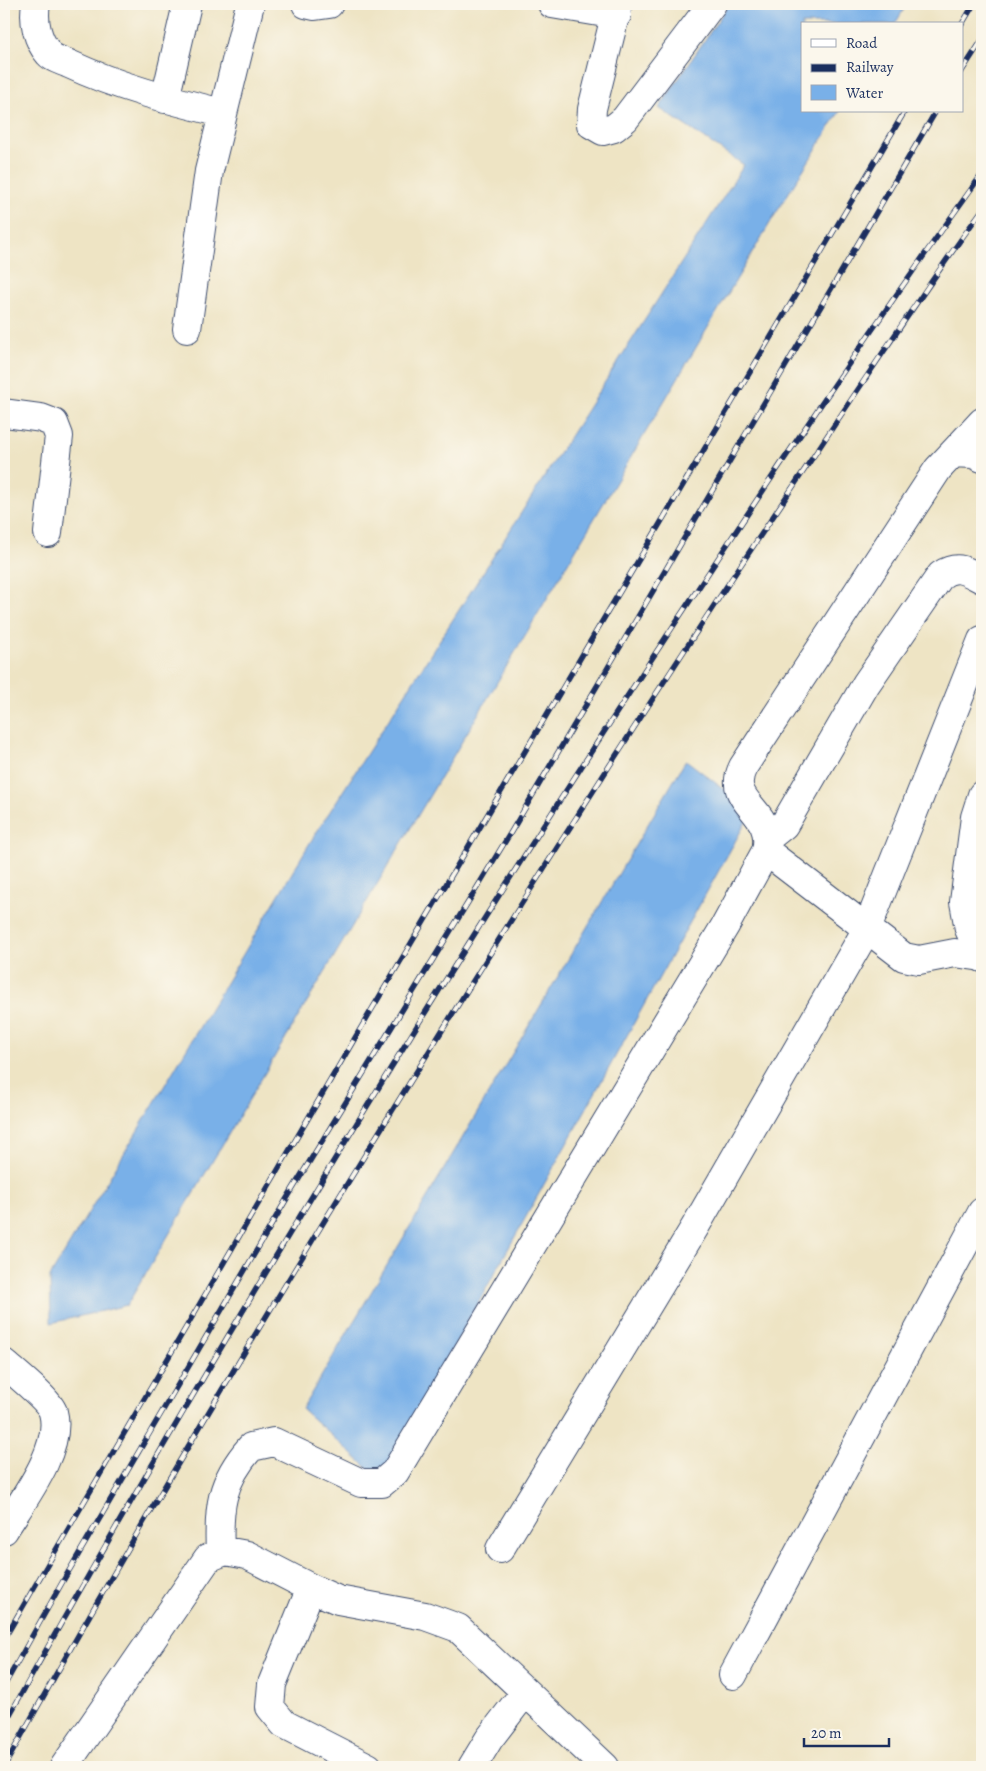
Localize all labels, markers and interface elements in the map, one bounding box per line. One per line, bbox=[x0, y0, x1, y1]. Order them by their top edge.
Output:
legend bbox=[801, 22, 964, 112]
text: Road bbox=[846, 33, 878, 53]
text: Railway bbox=[846, 57, 894, 77]
text: Water bbox=[845, 83, 883, 103]
scale bar bbox=[804, 1716, 888, 1748]
text: 20 m bbox=[811, 1723, 842, 1743]

